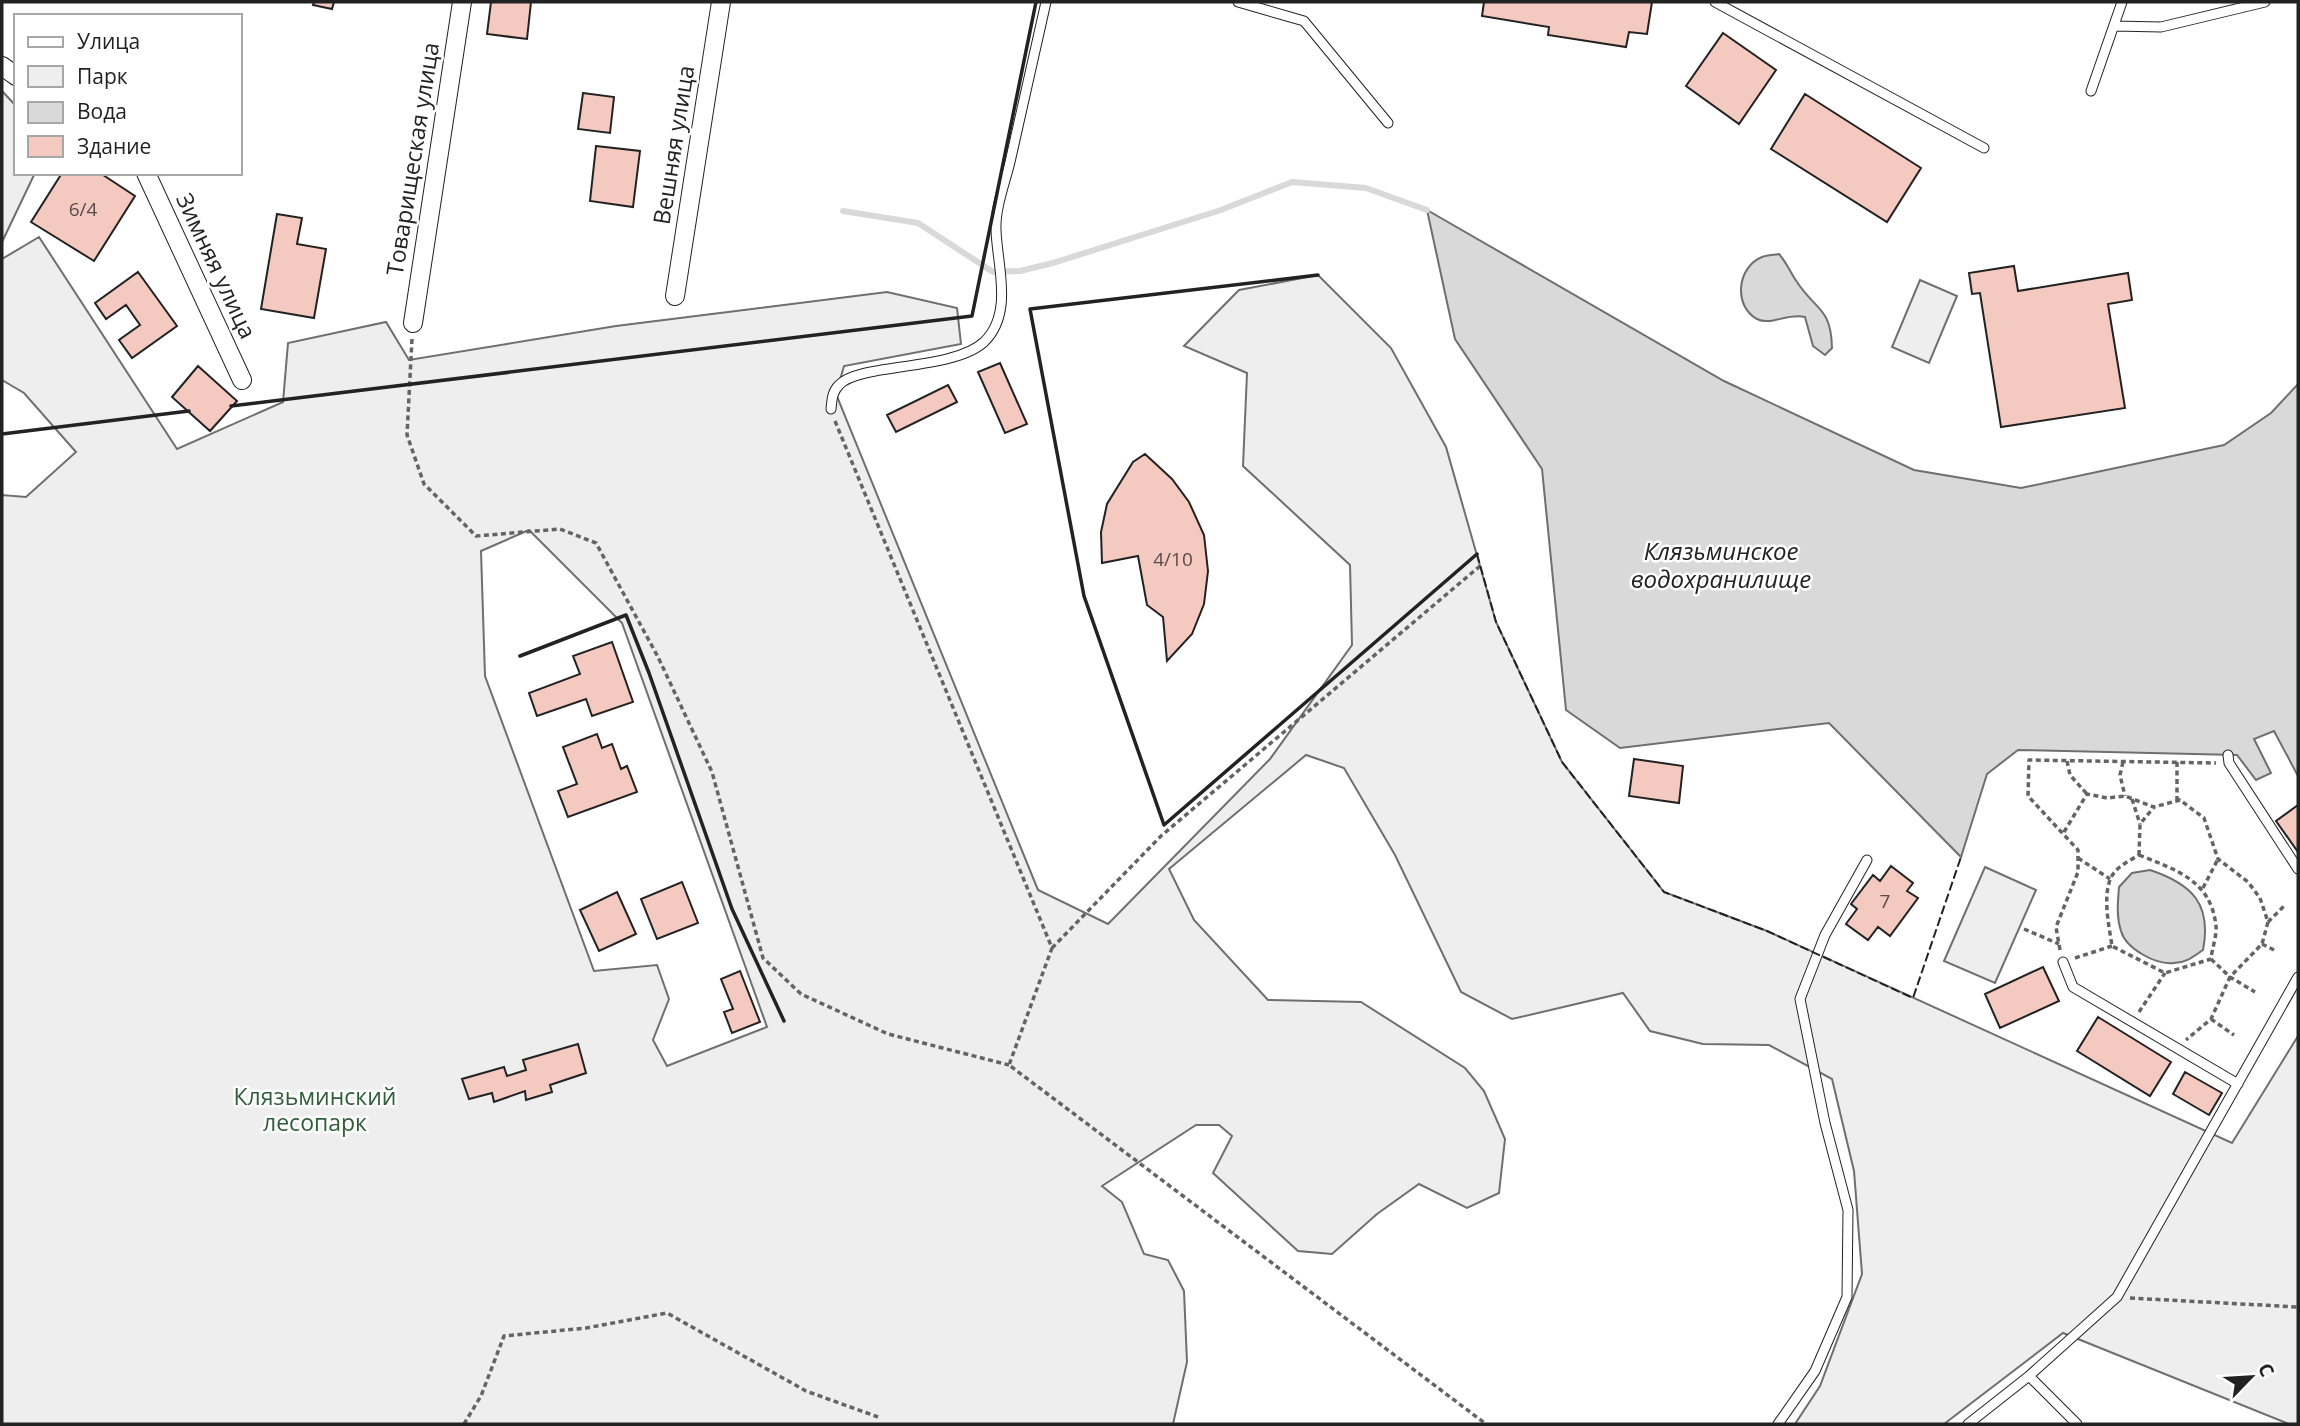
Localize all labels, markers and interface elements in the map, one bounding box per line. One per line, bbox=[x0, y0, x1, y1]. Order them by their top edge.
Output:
legend bbox=[14, 14, 242, 175]
text: Улица bbox=[77, 27, 140, 55]
street label: Товарищеская улица bbox=[378, 40, 446, 278]
text: Парк bbox=[77, 62, 128, 90]
street label: Вешняя улица bbox=[645, 63, 701, 227]
text: Вода bbox=[77, 97, 127, 125]
text: Здание bbox=[77, 132, 151, 160]
street label: Зимняя улица bbox=[169, 187, 265, 344]
house number: 6/4 bbox=[69, 196, 97, 222]
water label: Клязьминское водохранилище bbox=[1631, 534, 1811, 595]
house number: 4/10 bbox=[1153, 546, 1193, 572]
house number: 7 bbox=[1880, 888, 1890, 914]
park label: Клязьминский лесопарк bbox=[234, 1080, 396, 1138]
north arrow bbox=[2216, 1342, 2286, 1412]
text: С bbox=[2252, 1359, 2281, 1381]

